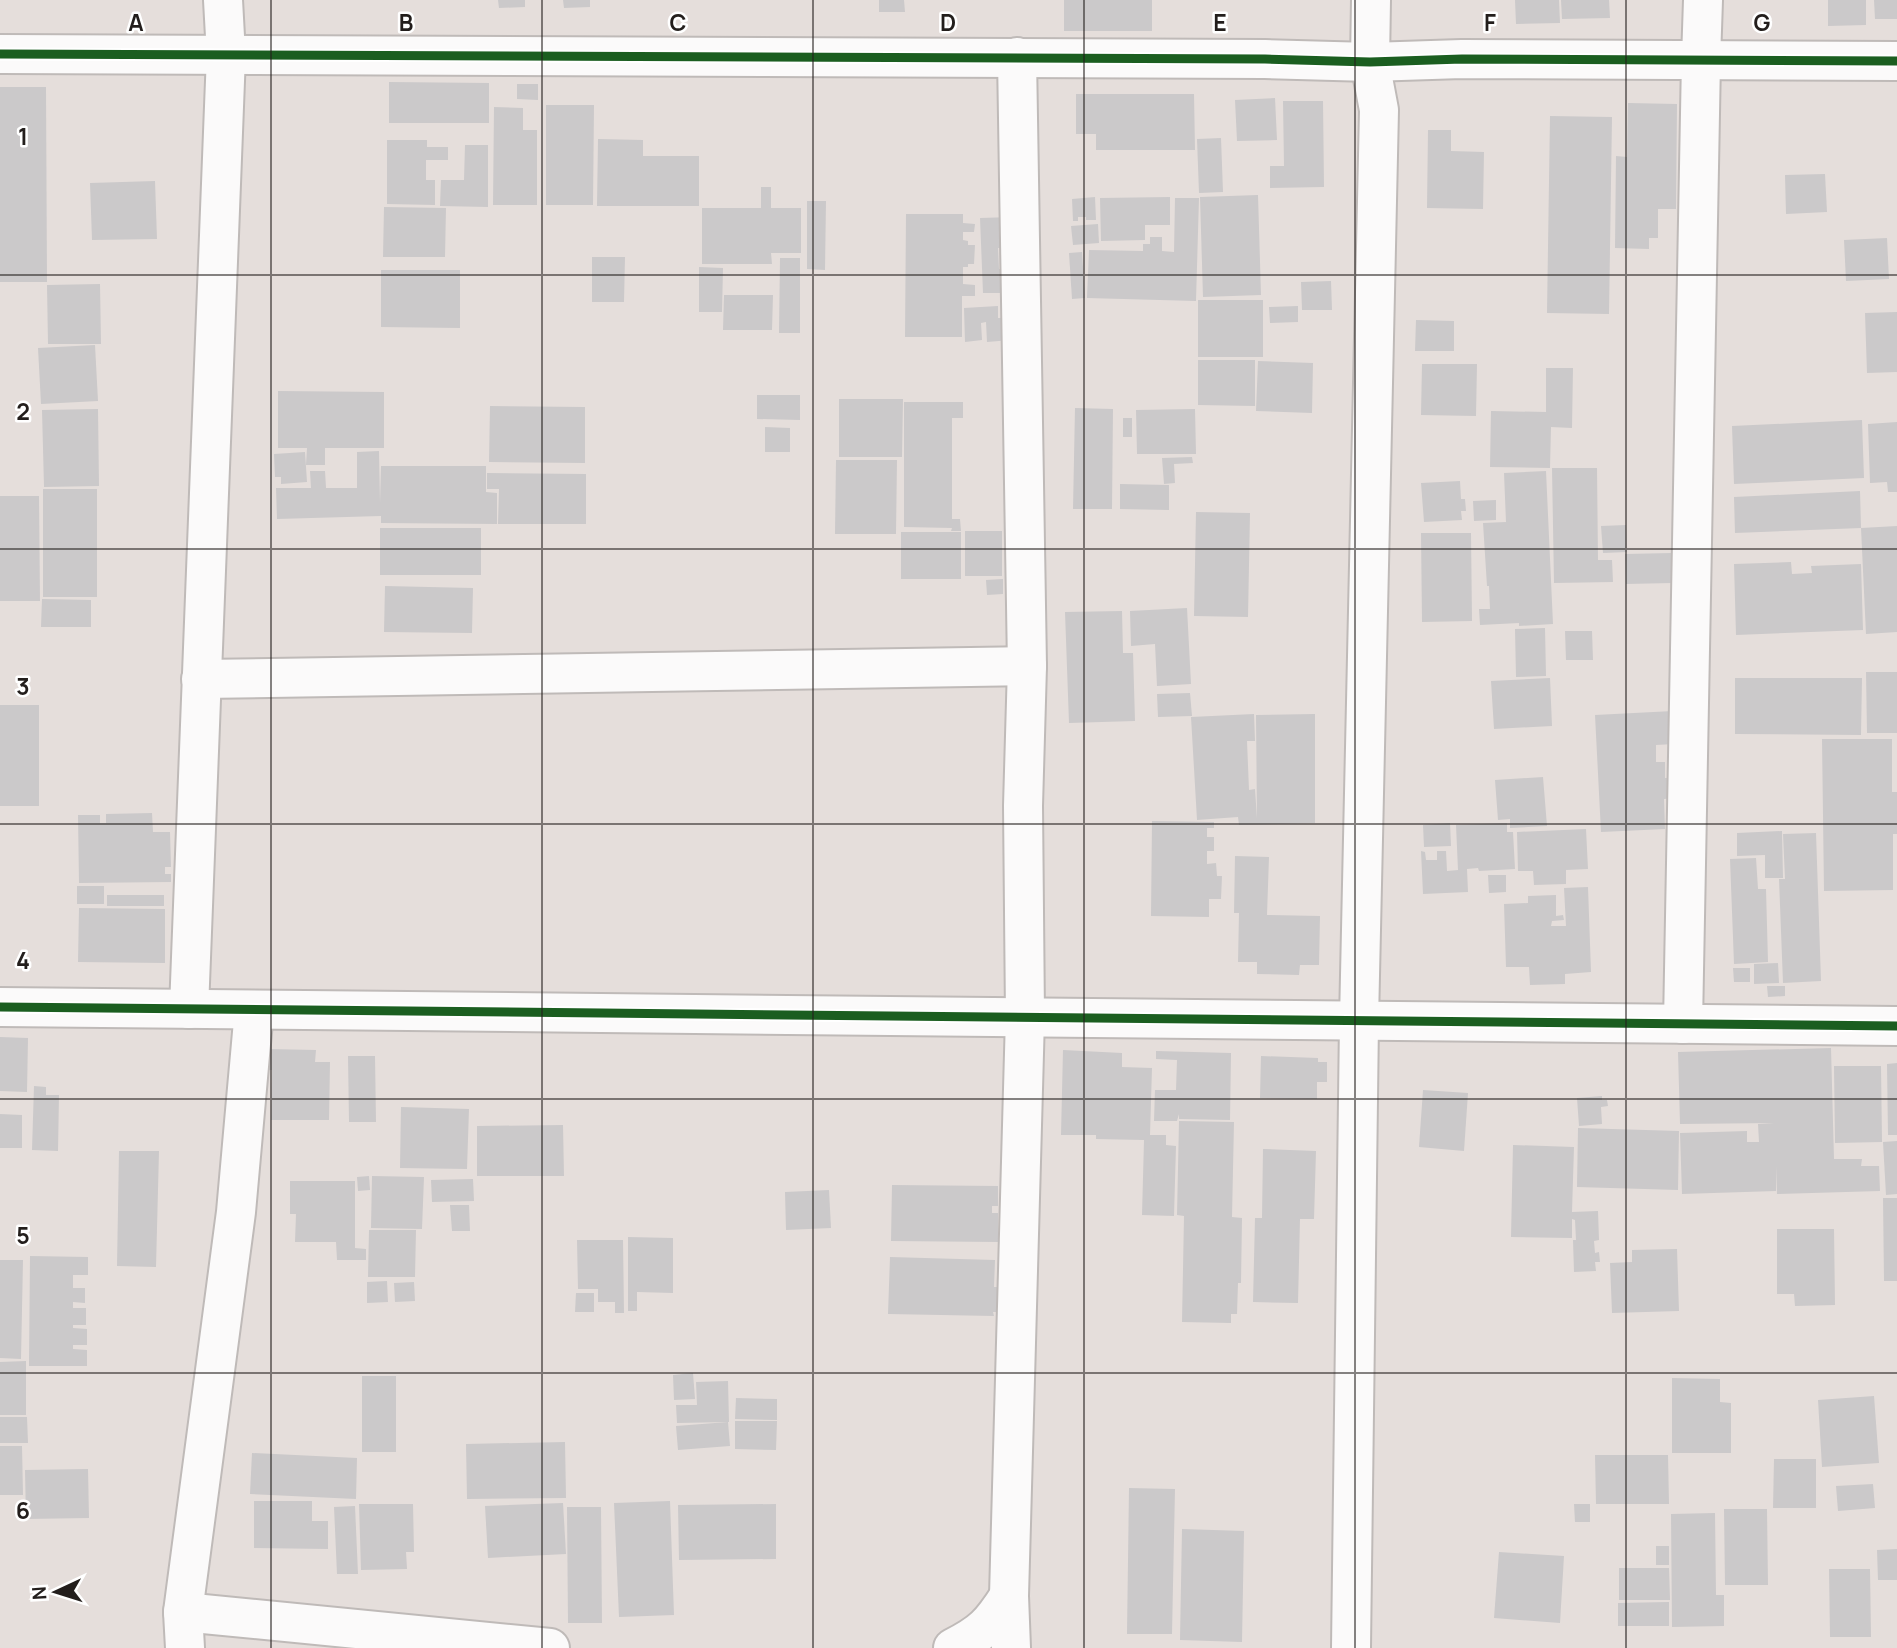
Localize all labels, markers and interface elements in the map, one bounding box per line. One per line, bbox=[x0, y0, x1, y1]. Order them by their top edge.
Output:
text: A bbox=[128, 6, 144, 38]
text: B bbox=[399, 6, 413, 38]
text: C bbox=[670, 6, 687, 38]
text: D bbox=[940, 6, 956, 38]
text: E bbox=[1213, 6, 1227, 38]
text: F bbox=[1484, 6, 1496, 38]
text: G bbox=[1754, 6, 1771, 38]
text: 1 bbox=[18, 120, 28, 152]
text: 2 bbox=[16, 395, 30, 427]
text: 3 bbox=[16, 670, 30, 702]
text: 4 bbox=[16, 944, 30, 976]
text: 5 bbox=[16, 1219, 30, 1251]
text: 6 bbox=[16, 1494, 30, 1526]
north arrow bbox=[21, 1557, 91, 1627]
text: N bbox=[26, 1585, 52, 1601]

